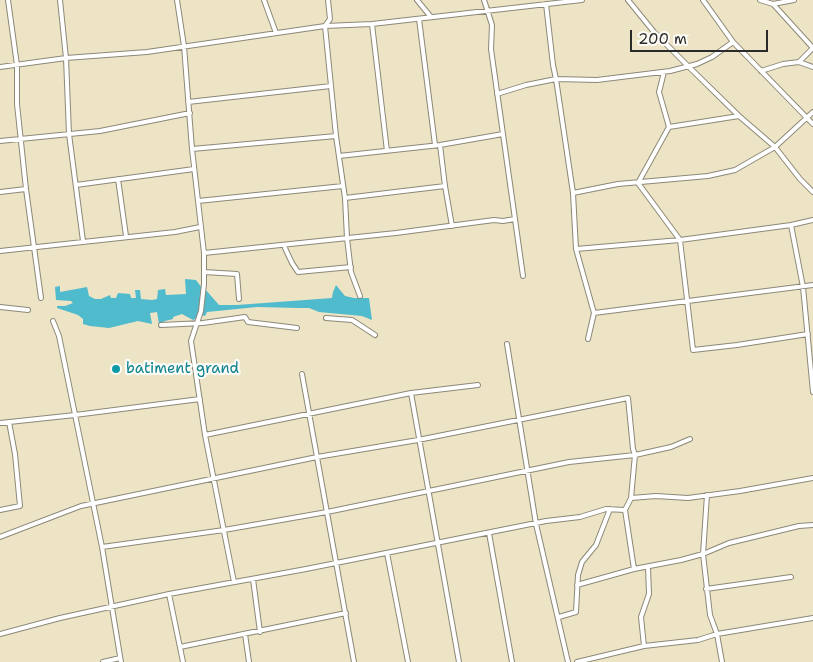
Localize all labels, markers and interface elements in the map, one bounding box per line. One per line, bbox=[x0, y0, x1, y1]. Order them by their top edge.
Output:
scale bar bbox=[633, 20, 770, 52]
text: 200 m bbox=[638, 29, 687, 49]
place label: batiment grand bbox=[126, 360, 239, 378]
marker: batiment grand bbox=[110, 363, 122, 375]

